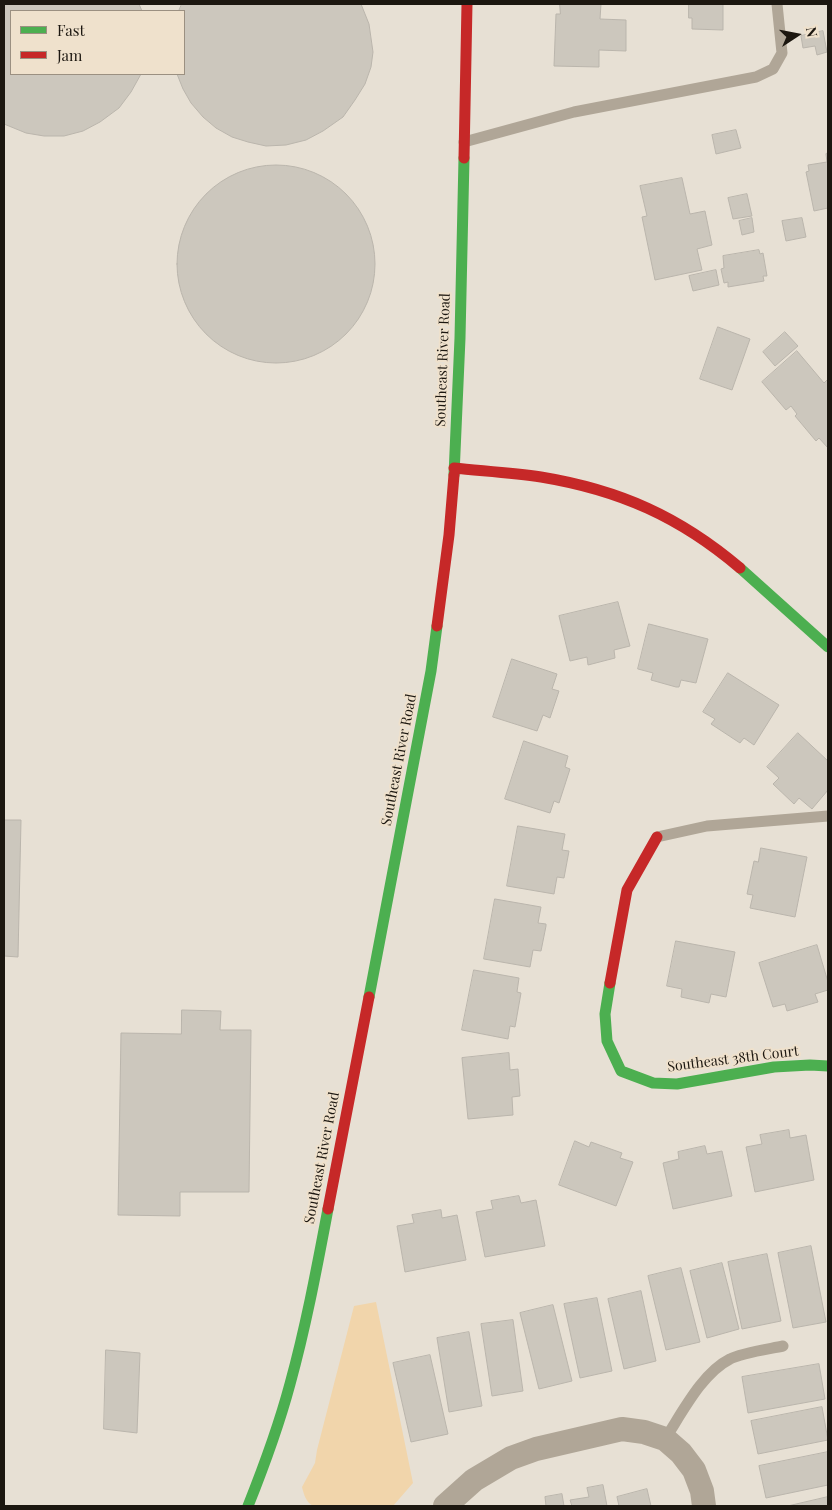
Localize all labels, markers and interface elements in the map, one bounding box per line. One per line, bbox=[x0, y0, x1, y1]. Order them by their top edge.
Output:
legend bbox=[10, 10, 185, 75]
north arrow bbox=[772, 10, 822, 60]
text: Fast bbox=[57, 20, 85, 40]
text: N bbox=[802, 25, 823, 39]
text: Jam bbox=[57, 45, 82, 65]
street label: Southeast River Road bbox=[432, 293, 454, 427]
street label: Southeast River Road bbox=[378, 693, 420, 827]
street label: Southeast 38th Court bbox=[666, 1043, 800, 1075]
street label: Southeast River Road bbox=[301, 1091, 343, 1225]

